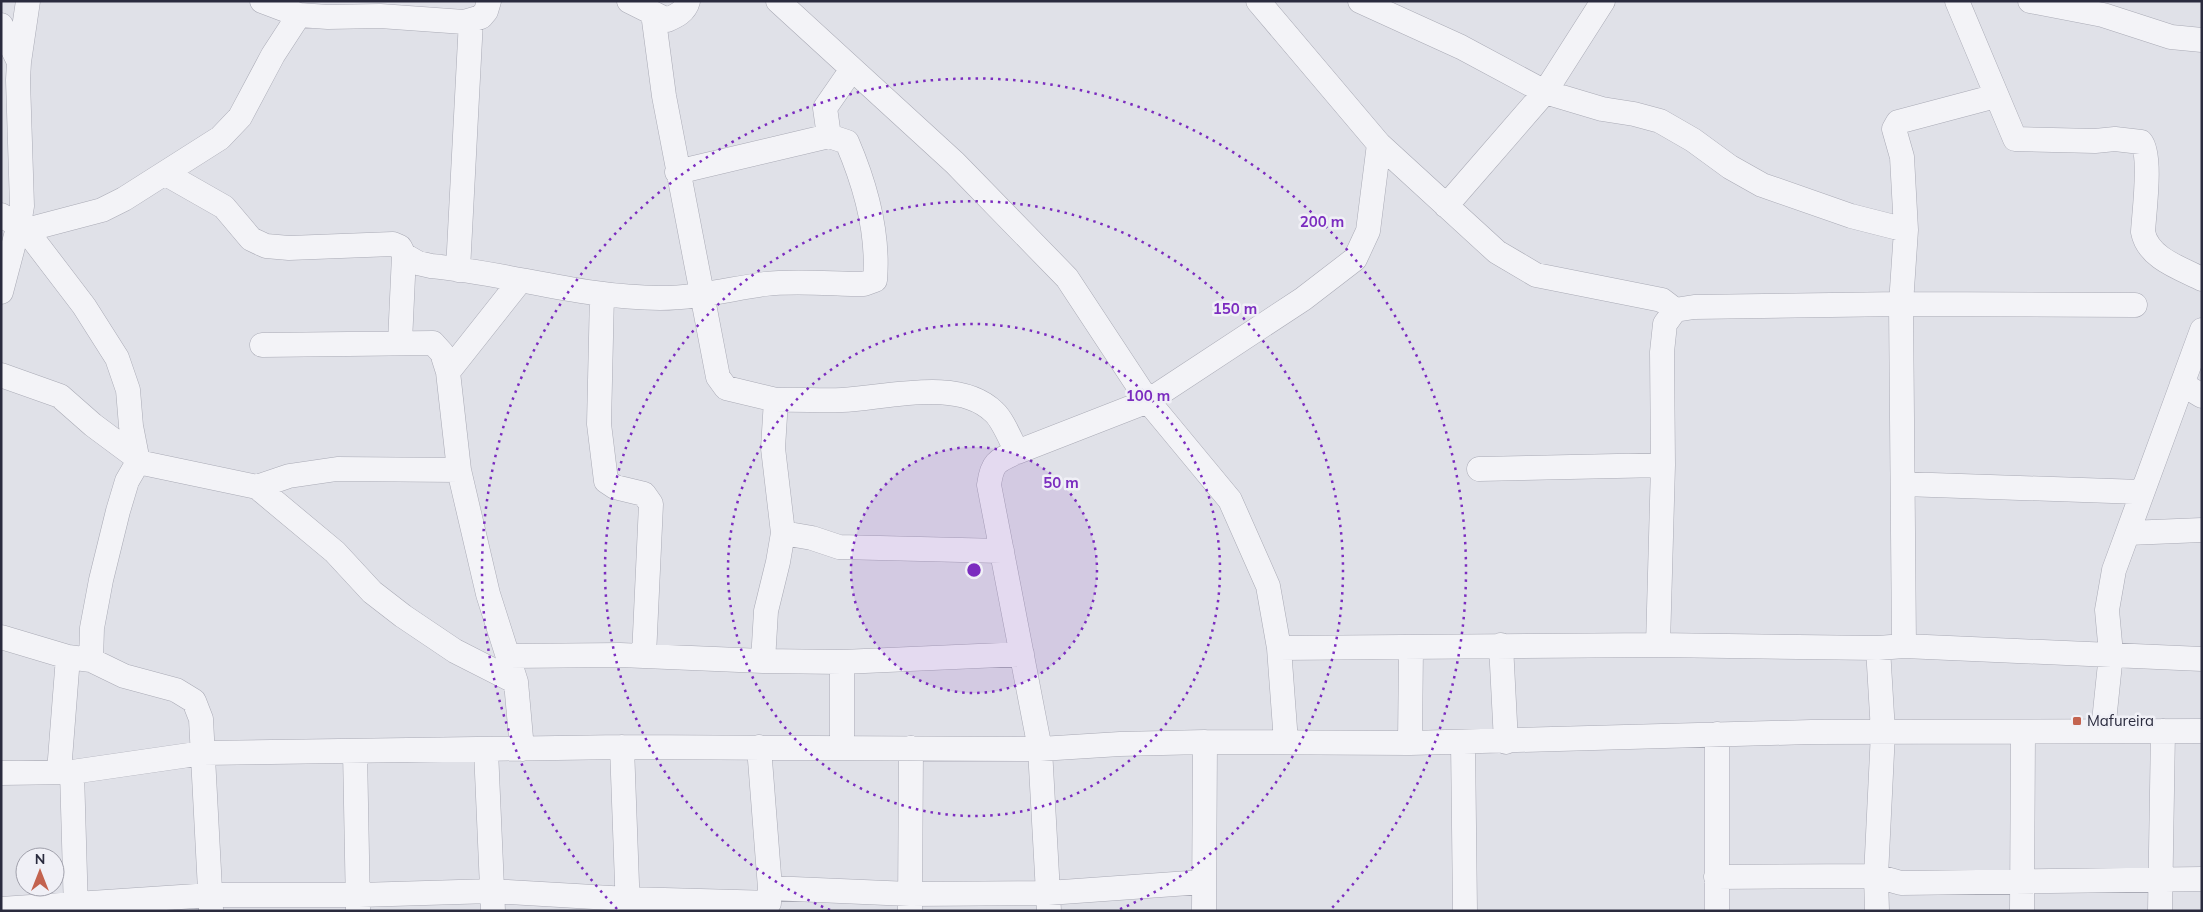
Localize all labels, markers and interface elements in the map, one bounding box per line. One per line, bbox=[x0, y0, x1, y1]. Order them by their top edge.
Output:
text: 200 m bbox=[1300, 212, 1344, 231]
text: 150 m bbox=[1213, 299, 1257, 318]
text: 100 m bbox=[1126, 386, 1170, 405]
text: 50 m bbox=[1043, 473, 1079, 492]
centre of rings bbox=[965, 561, 983, 579]
place label: Mafureira bbox=[2087, 711, 2154, 730]
marker: Mafureira bbox=[2071, 715, 2083, 727]
north arrow bbox=[15, 847, 65, 897]
text: N bbox=[35, 850, 45, 868]

